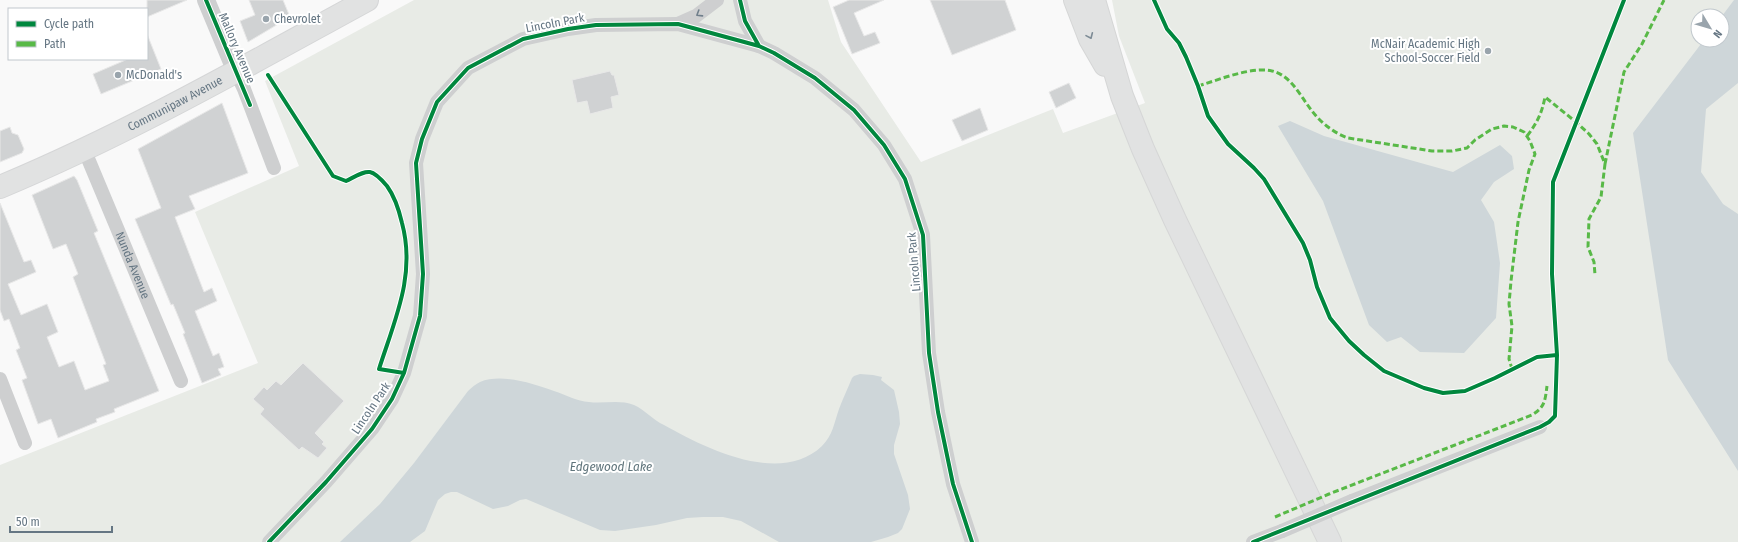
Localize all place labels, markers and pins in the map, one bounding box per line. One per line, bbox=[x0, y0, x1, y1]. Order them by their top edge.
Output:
place label: Chevrolet bbox=[274, 12, 321, 26]
marker: Chevrolet bbox=[261, 14, 271, 24]
place label: McNair Academic High School-Soccer Field bbox=[1371, 37, 1480, 65]
marker: McNair Academic High School-Soccer Field bbox=[1483, 46, 1493, 56]
place label: McDonald's bbox=[126, 68, 182, 82]
marker: McDonald's bbox=[113, 70, 123, 80]

